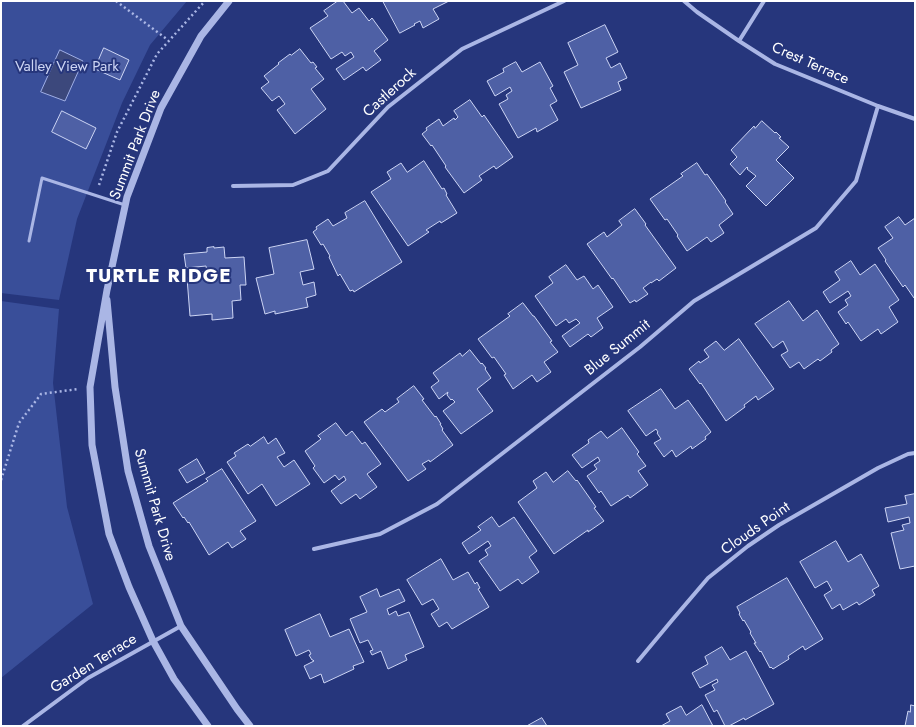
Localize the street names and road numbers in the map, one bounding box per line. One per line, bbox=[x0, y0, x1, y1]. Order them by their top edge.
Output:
street label: Crest Terrace bbox=[769, 39, 851, 89]
street label: Castlerock bbox=[360, 65, 420, 121]
street label: Summit Park Drive bbox=[107, 88, 165, 202]
street label: Blue Summit bbox=[582, 316, 654, 380]
street label: Summit Park Drive bbox=[129, 447, 179, 563]
street label: Clouds Point bbox=[718, 499, 794, 559]
street label: Garden Terrace bbox=[48, 630, 140, 698]

